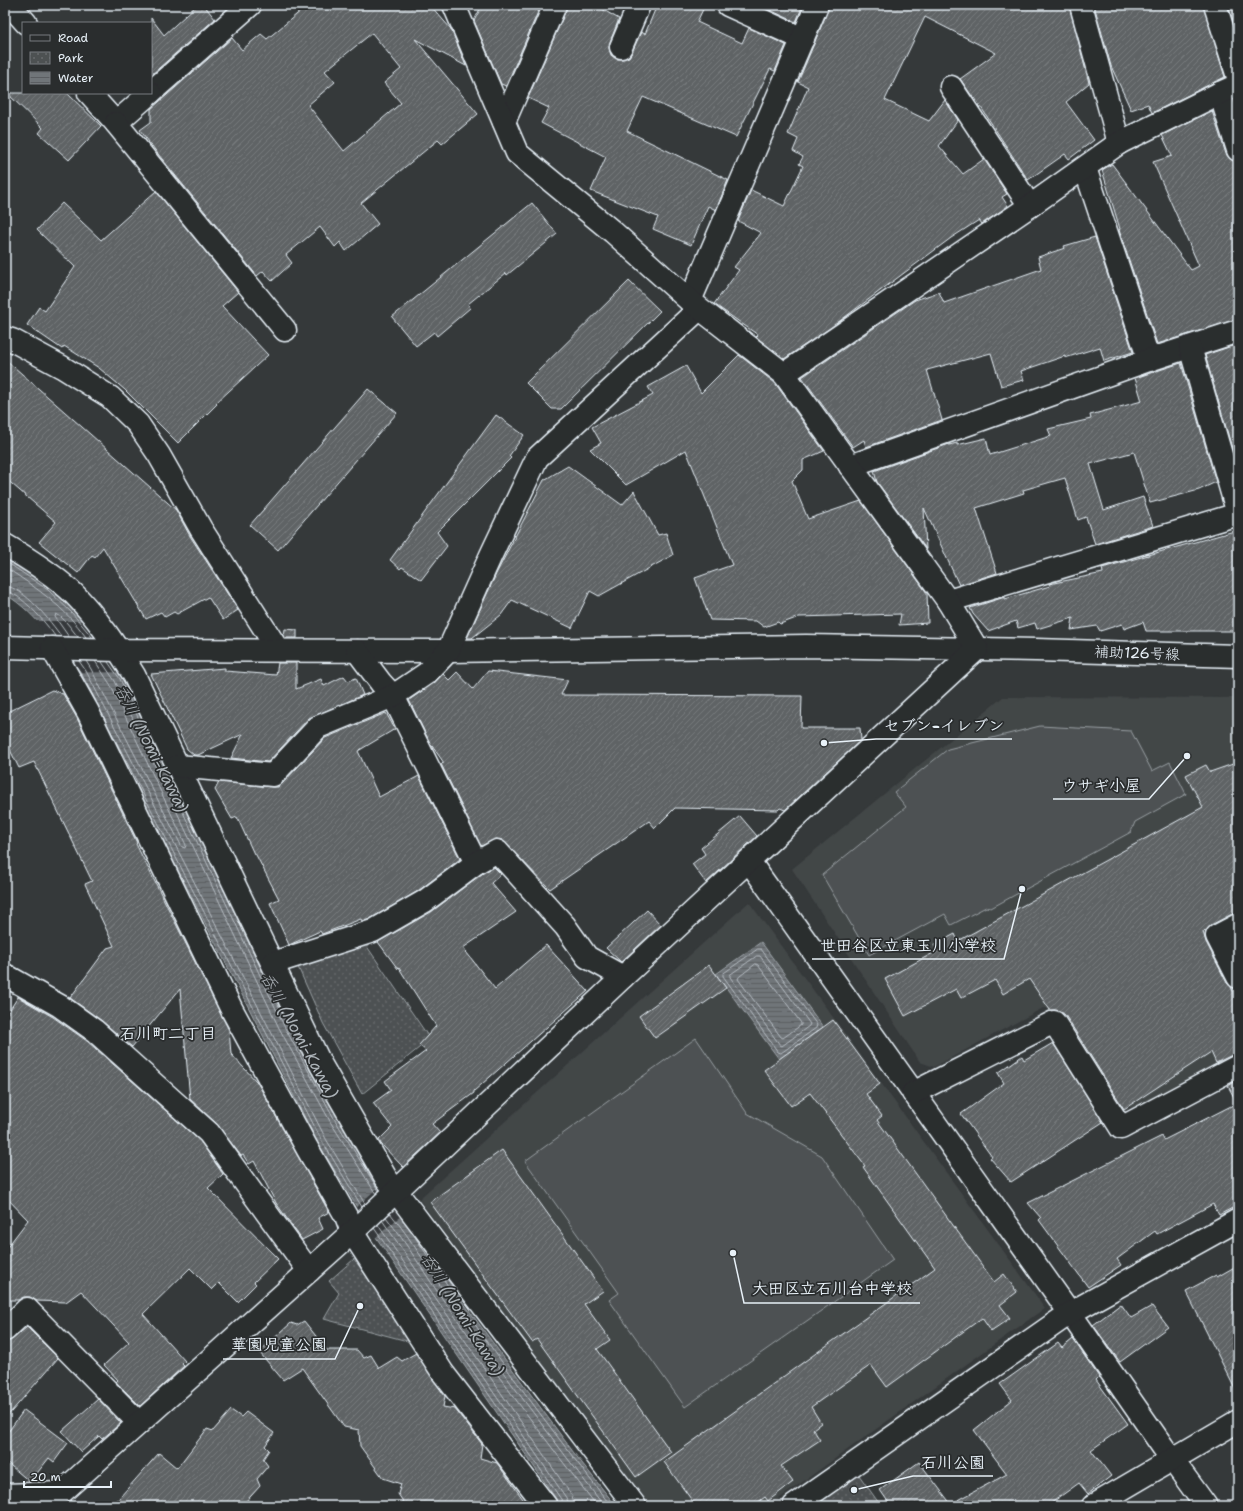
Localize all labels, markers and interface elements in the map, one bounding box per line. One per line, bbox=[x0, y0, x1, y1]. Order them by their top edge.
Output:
legend bbox=[22, 22, 152, 94]
text: Road bbox=[58, 30, 89, 46]
text: Park bbox=[58, 50, 84, 66]
text: Water bbox=[58, 70, 94, 86]
street label: 補助126号線 bbox=[1094, 642, 1180, 664]
water label: 呑川 (Nomi-Kawa) bbox=[110, 681, 193, 816]
callout: セブン-イレブン bbox=[876, 711, 1012, 739]
text: セブン-イレブン bbox=[884, 715, 1004, 736]
callout: ウサギ小屋 bbox=[1053, 771, 1149, 799]
text: ウサギ小屋 bbox=[1061, 775, 1141, 796]
callout: 世田谷区立東玉川小学校 bbox=[812, 931, 1004, 959]
text: 世田谷区立東玉川小学校 bbox=[820, 935, 996, 956]
water label: 呑川 (Nomi-Kawa) bbox=[256, 969, 343, 1102]
district label: 石川町二丁目 bbox=[120, 1023, 216, 1044]
water label: 呑川 (Nomi-Kawa) bbox=[416, 1249, 509, 1380]
callout: 大田区立石川台中学校 bbox=[744, 1275, 920, 1303]
text: 大田区立石川台中学校 bbox=[752, 1278, 912, 1299]
callout: 華園児童公園 bbox=[223, 1331, 335, 1359]
text: 華園児童公園 bbox=[231, 1334, 327, 1355]
callout: 石川公園 bbox=[913, 1448, 993, 1476]
text: 石川公園 bbox=[921, 1452, 985, 1473]
scale bar bbox=[24, 1463, 111, 1489]
text: 20 m bbox=[30, 1469, 61, 1485]

